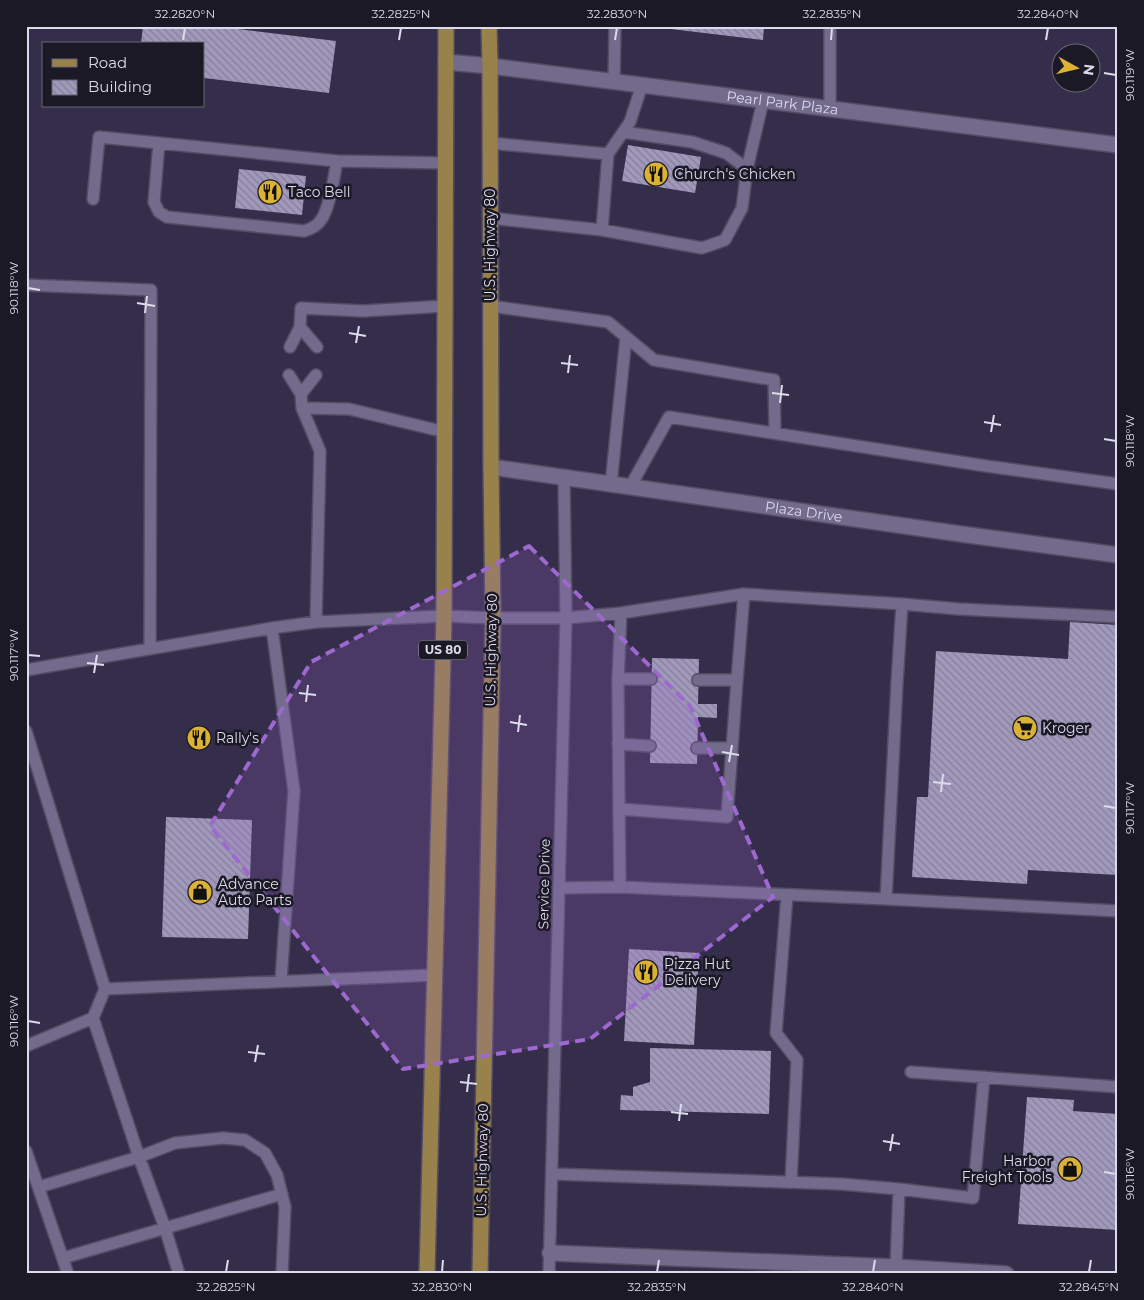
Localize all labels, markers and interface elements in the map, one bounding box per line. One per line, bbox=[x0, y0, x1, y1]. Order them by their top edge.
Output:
text: 32.2820°N bbox=[155, 6, 215, 21]
text: 32.2825°N bbox=[372, 6, 431, 21]
text: 32.2830°N bbox=[587, 6, 647, 21]
text: 32.2835°N bbox=[803, 6, 861, 21]
text: 32.2840°N bbox=[1017, 6, 1079, 21]
legend bbox=[42, 42, 205, 108]
north arrow bbox=[1052, 42, 1102, 92]
text: 90.119°W bbox=[1122, 49, 1137, 101]
text: Road bbox=[88, 53, 127, 72]
text: N bbox=[1079, 63, 1099, 77]
text: Building bbox=[88, 77, 152, 96]
street label: Pearl Park Plaza bbox=[726, 87, 839, 119]
restaurant icon: Church's Chicken bbox=[643, 161, 669, 187]
place label: Church's Chicken bbox=[674, 165, 796, 183]
restaurant icon: Taco Bell bbox=[257, 179, 283, 205]
place label: Taco Bell bbox=[288, 183, 351, 201]
street label: U.S. Highway 80 bbox=[481, 188, 499, 302]
text: 90.118°W bbox=[6, 262, 21, 314]
text: 90.118°W bbox=[1122, 415, 1137, 467]
street label: Plaza Drive bbox=[764, 497, 844, 526]
street label: U.S. Highway 80 bbox=[481, 593, 501, 707]
text: 90.117°W bbox=[6, 629, 21, 681]
road number: US 80 bbox=[419, 640, 467, 660]
supermarket icon: Kroger bbox=[1012, 715, 1038, 741]
place label: Kroger bbox=[1042, 719, 1090, 737]
restaurant icon: Rally's bbox=[186, 725, 212, 751]
place label: Rally's bbox=[216, 729, 259, 747]
text: 90.117°W bbox=[1122, 782, 1137, 834]
street label: Service Drive bbox=[534, 838, 554, 930]
place label: Advance Auto Parts bbox=[218, 875, 292, 909]
shop icon: Advance Auto Parts bbox=[187, 879, 213, 905]
place label: Pizza Hut Delivery bbox=[664, 955, 731, 989]
restaurant icon: Pizza Hut Delivery bbox=[633, 959, 659, 985]
text: 90.116°W bbox=[6, 995, 21, 1047]
street label: U.S. Highway 80 bbox=[472, 1103, 492, 1217]
text: 90.116°W bbox=[1122, 1148, 1137, 1200]
place label: Harbor Freight Tools bbox=[962, 1152, 1052, 1186]
shop icon: Harbor Freight Tools bbox=[1057, 1156, 1083, 1182]
text: 32.2825°N bbox=[197, 1279, 256, 1294]
text: 32.2830°N bbox=[412, 1279, 472, 1294]
text: 32.2835°N bbox=[628, 1279, 686, 1294]
text: 32.2840°N bbox=[842, 1279, 904, 1294]
text: 32.2845°N bbox=[1059, 1279, 1119, 1294]

